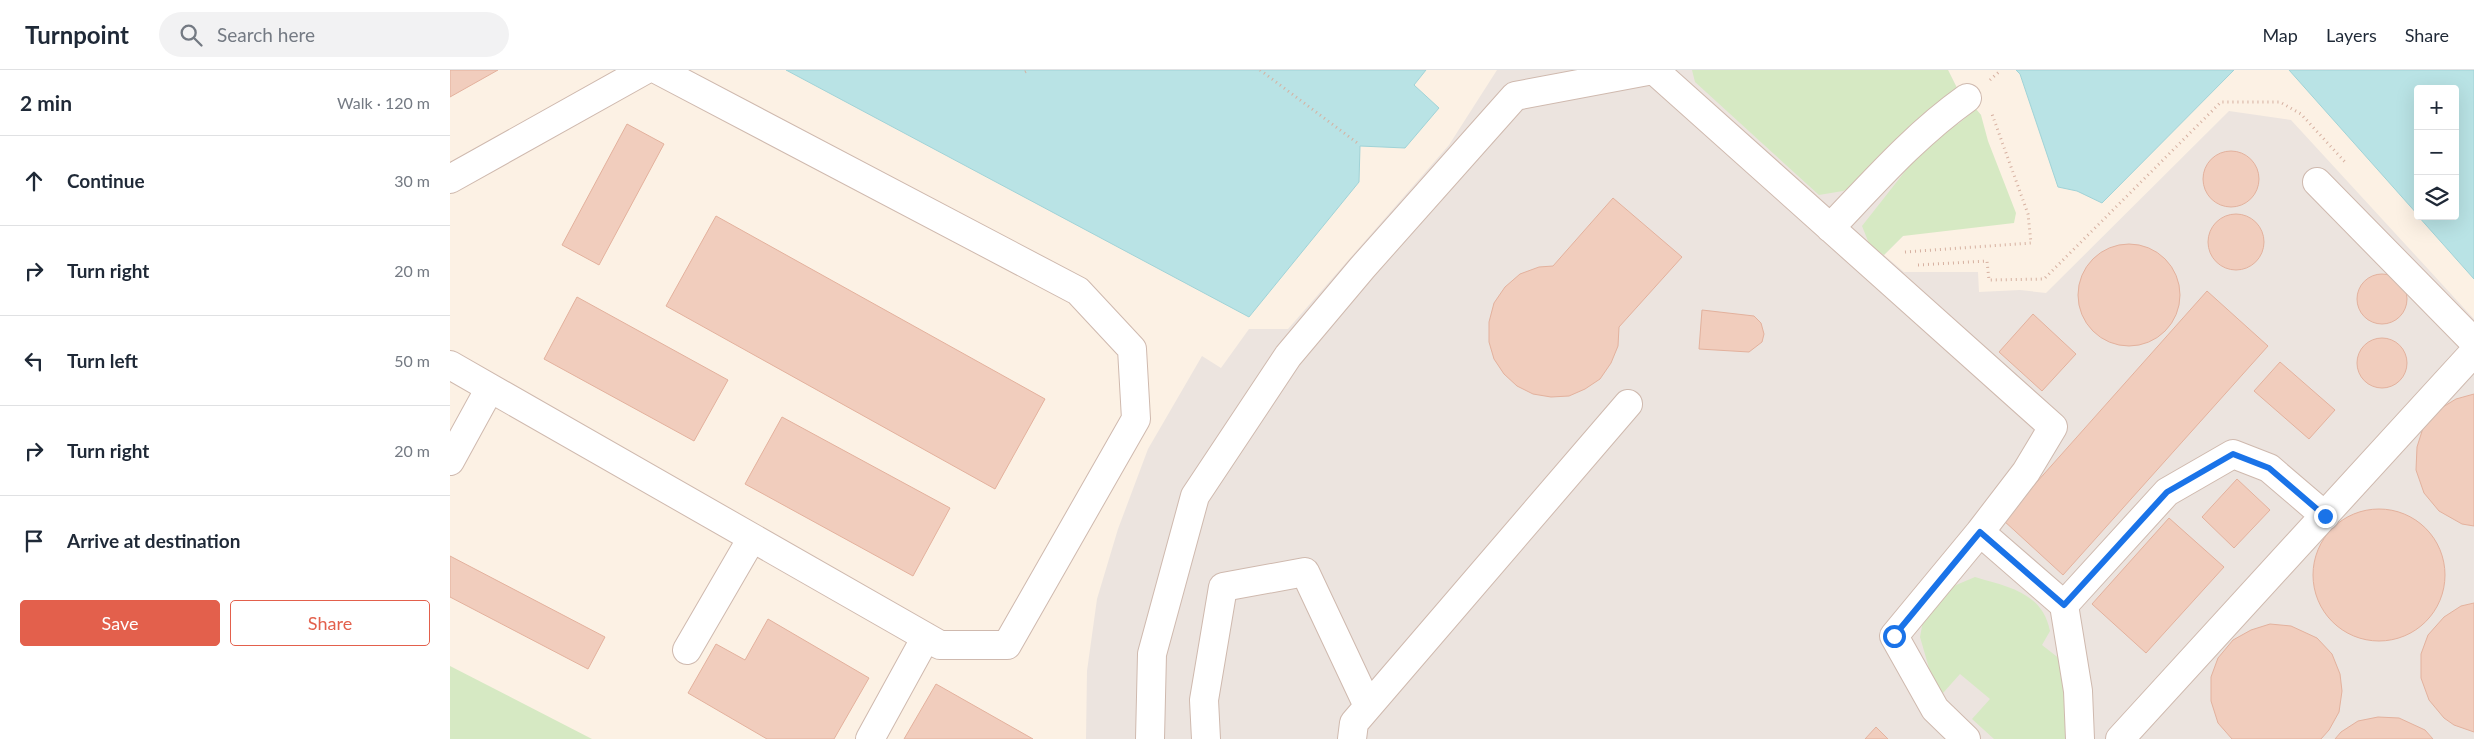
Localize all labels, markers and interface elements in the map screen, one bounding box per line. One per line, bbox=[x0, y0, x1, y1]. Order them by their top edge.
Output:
search box bbox=[159, 12, 509, 57]
text: Turnpoint bbox=[25, 20, 129, 49]
icon: search bbox=[177, 21, 205, 49]
text: Search here bbox=[217, 23, 315, 46]
text: Map bbox=[2262, 24, 2298, 46]
text: Layers bbox=[2326, 24, 2377, 46]
text: Share bbox=[2405, 24, 2449, 46]
map controls bbox=[2414, 85, 2459, 220]
button: + bbox=[2414, 85, 2459, 130]
text: 2 min bbox=[20, 90, 72, 115]
text: Walk · 120 m bbox=[337, 93, 430, 112]
button: − bbox=[2414, 130, 2459, 175]
icon: ahead bbox=[20, 167, 48, 195]
text: Continue bbox=[67, 169, 145, 192]
text: 30 m bbox=[394, 171, 430, 190]
button: layers bbox=[2414, 175, 2459, 220]
icon: right bbox=[20, 257, 48, 285]
text: Turn right bbox=[67, 259, 149, 282]
text: 20 m bbox=[394, 261, 430, 280]
icon: left bbox=[20, 347, 48, 375]
text: Turn left bbox=[67, 349, 138, 372]
text: 50 m bbox=[394, 351, 430, 370]
icon: right bbox=[20, 437, 48, 465]
text: Turn right bbox=[67, 439, 149, 462]
text: 20 m bbox=[394, 441, 430, 460]
route end bbox=[2314, 505, 2337, 528]
icon: arrive bbox=[20, 527, 48, 555]
text: Arrive at destination bbox=[67, 529, 240, 552]
button: Save bbox=[20, 600, 220, 646]
button: Share bbox=[230, 600, 430, 646]
route start bbox=[1883, 625, 1906, 648]

